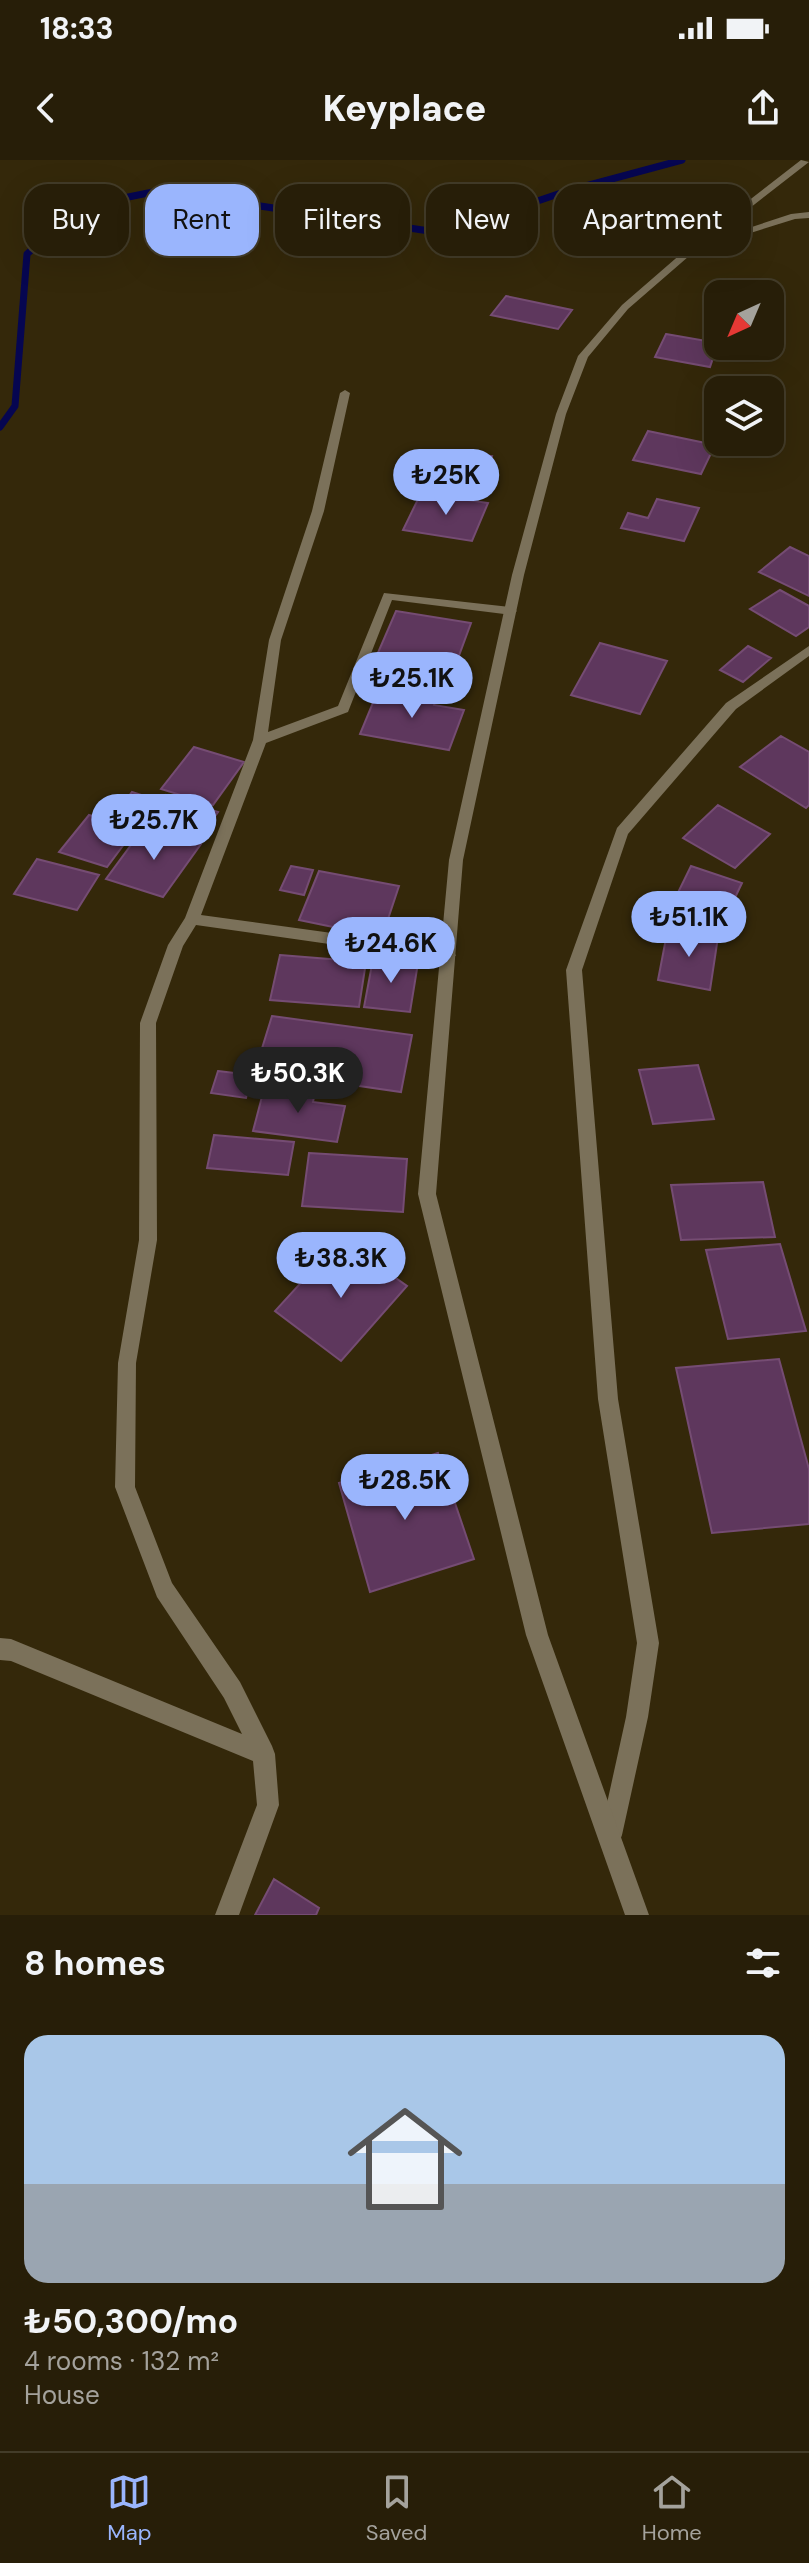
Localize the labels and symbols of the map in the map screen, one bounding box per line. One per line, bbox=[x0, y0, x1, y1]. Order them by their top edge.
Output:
north arrow bbox=[704, 280, 784, 360]
pin: ₺25K bbox=[399, 449, 493, 517]
pin: ₺25.1K bbox=[347, 652, 477, 720]
pin: ₺25.7K bbox=[89, 794, 219, 862]
pin: ₺51.1K bbox=[624, 891, 754, 959]
pin: ₺24.6K bbox=[326, 917, 456, 985]
pin: ₺50.3K bbox=[233, 1047, 363, 1115]
pin: ₺38.3K bbox=[276, 1232, 406, 1300]
pin: ₺28.5K bbox=[340, 1454, 470, 1522]

